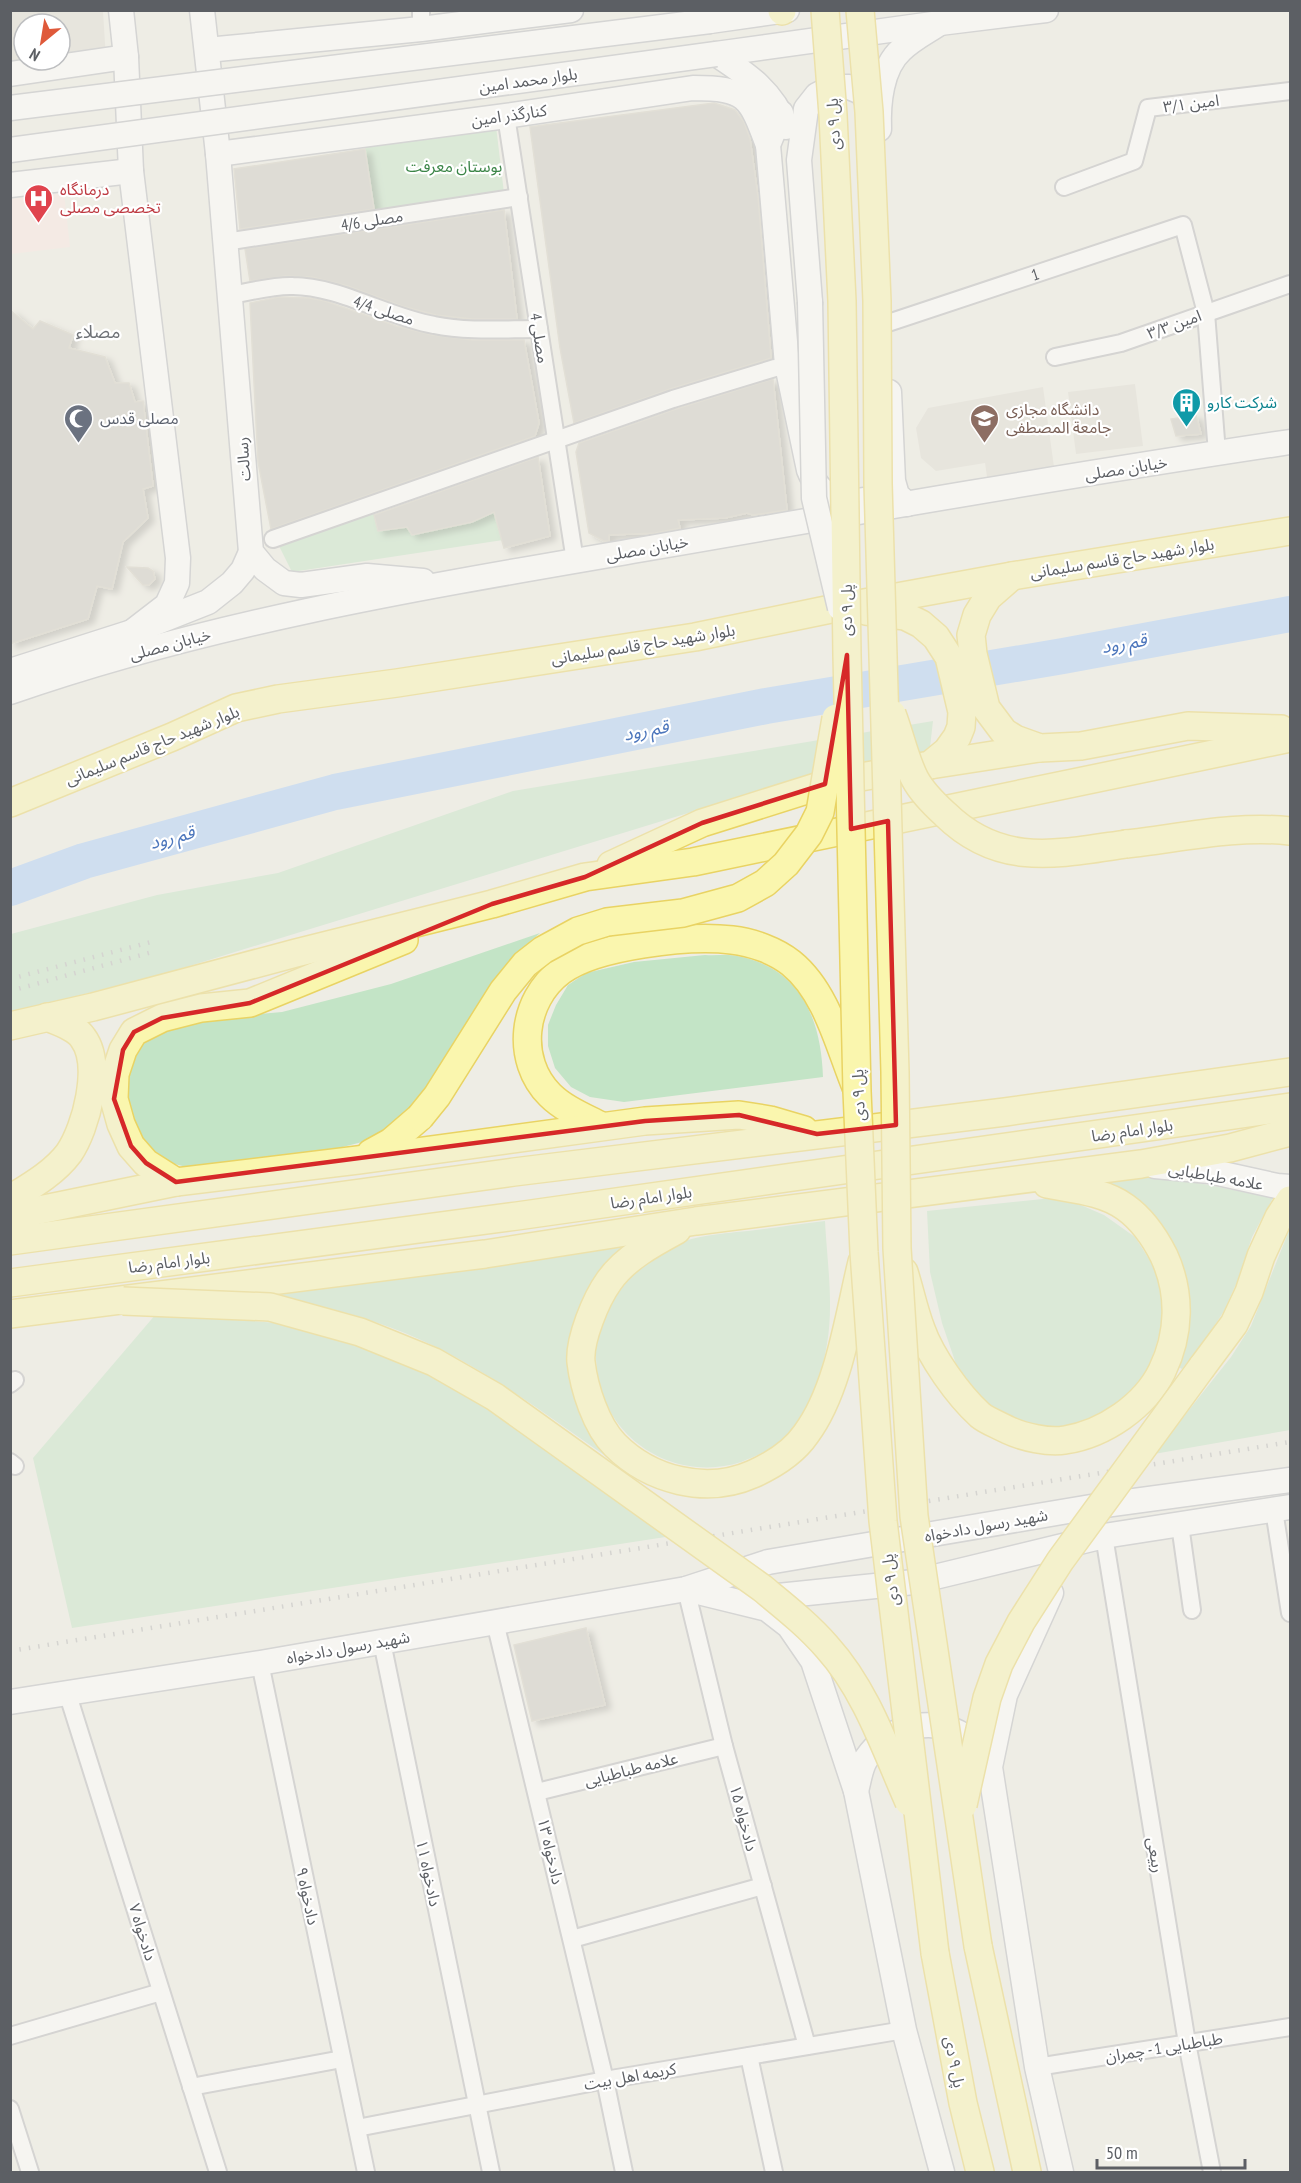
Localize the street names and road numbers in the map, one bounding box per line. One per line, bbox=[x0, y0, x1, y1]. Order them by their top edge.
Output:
street label: بلوار محمد امین bbox=[477, 63, 579, 97]
street label: امین ۳/۱ bbox=[1162, 90, 1220, 116]
street label: پل ۹ دی bbox=[822, 97, 845, 151]
street label: کنارگذر امین bbox=[470, 100, 549, 130]
street label: مصلی 4/6 bbox=[339, 205, 405, 235]
street label: 1 bbox=[1028, 264, 1042, 285]
street label: مصلی 4/4 bbox=[351, 291, 417, 329]
street label: امین ۳/۳ bbox=[1144, 305, 1204, 343]
street label: مصلی 4 bbox=[526, 311, 554, 365]
street label: رسالت bbox=[231, 436, 255, 482]
street label: خیابان مصلی bbox=[1083, 452, 1169, 484]
street label: خیابان مصلی bbox=[604, 531, 690, 565]
street label: بلوار شهید حاج قاسم سلیمانی bbox=[1029, 534, 1216, 585]
street label: پل ۹ دی bbox=[836, 584, 857, 636]
street label: بلوار شهید حاج قاسم سلیمانی bbox=[550, 620, 737, 671]
street label: خیابان مصلی bbox=[127, 624, 213, 664]
street label: بلوار شهید حاج قاسم سلیمانی bbox=[62, 701, 243, 792]
street label: پل ۹ دی bbox=[847, 1069, 870, 1121]
street label: بلوار امام رضا bbox=[1090, 1114, 1175, 1149]
street label: علامه طباطبایی bbox=[1167, 1158, 1265, 1194]
street label: بلوار امام رضا bbox=[609, 1181, 694, 1216]
street label: بلوار امام رضا bbox=[127, 1247, 211, 1280]
street label: شهید رسول دادخواه bbox=[923, 1504, 1049, 1547]
street label: پل ۹ دی bbox=[877, 1553, 904, 1607]
street label: شهید رسول دادخواه bbox=[285, 1626, 411, 1669]
street label: علامه طباطبایی bbox=[582, 1748, 680, 1790]
street label: دادخواه ۱۵ bbox=[726, 1783, 762, 1853]
street label: دادخواه ۱۳ bbox=[534, 1816, 568, 1886]
street label: ربیعی bbox=[1143, 1836, 1169, 1874]
street label: دادخواه ۱۱ bbox=[412, 1838, 446, 1908]
street label: دادخواه ۹ bbox=[292, 1865, 324, 1927]
street label: دادخواه ۷ bbox=[125, 1901, 161, 1963]
street label: طباطبایی 1 - چمران bbox=[1104, 2028, 1225, 2067]
street label: پل ۹ دی bbox=[939, 2034, 970, 2090]
street label: کریمه اهل بیت bbox=[582, 2058, 678, 2094]

